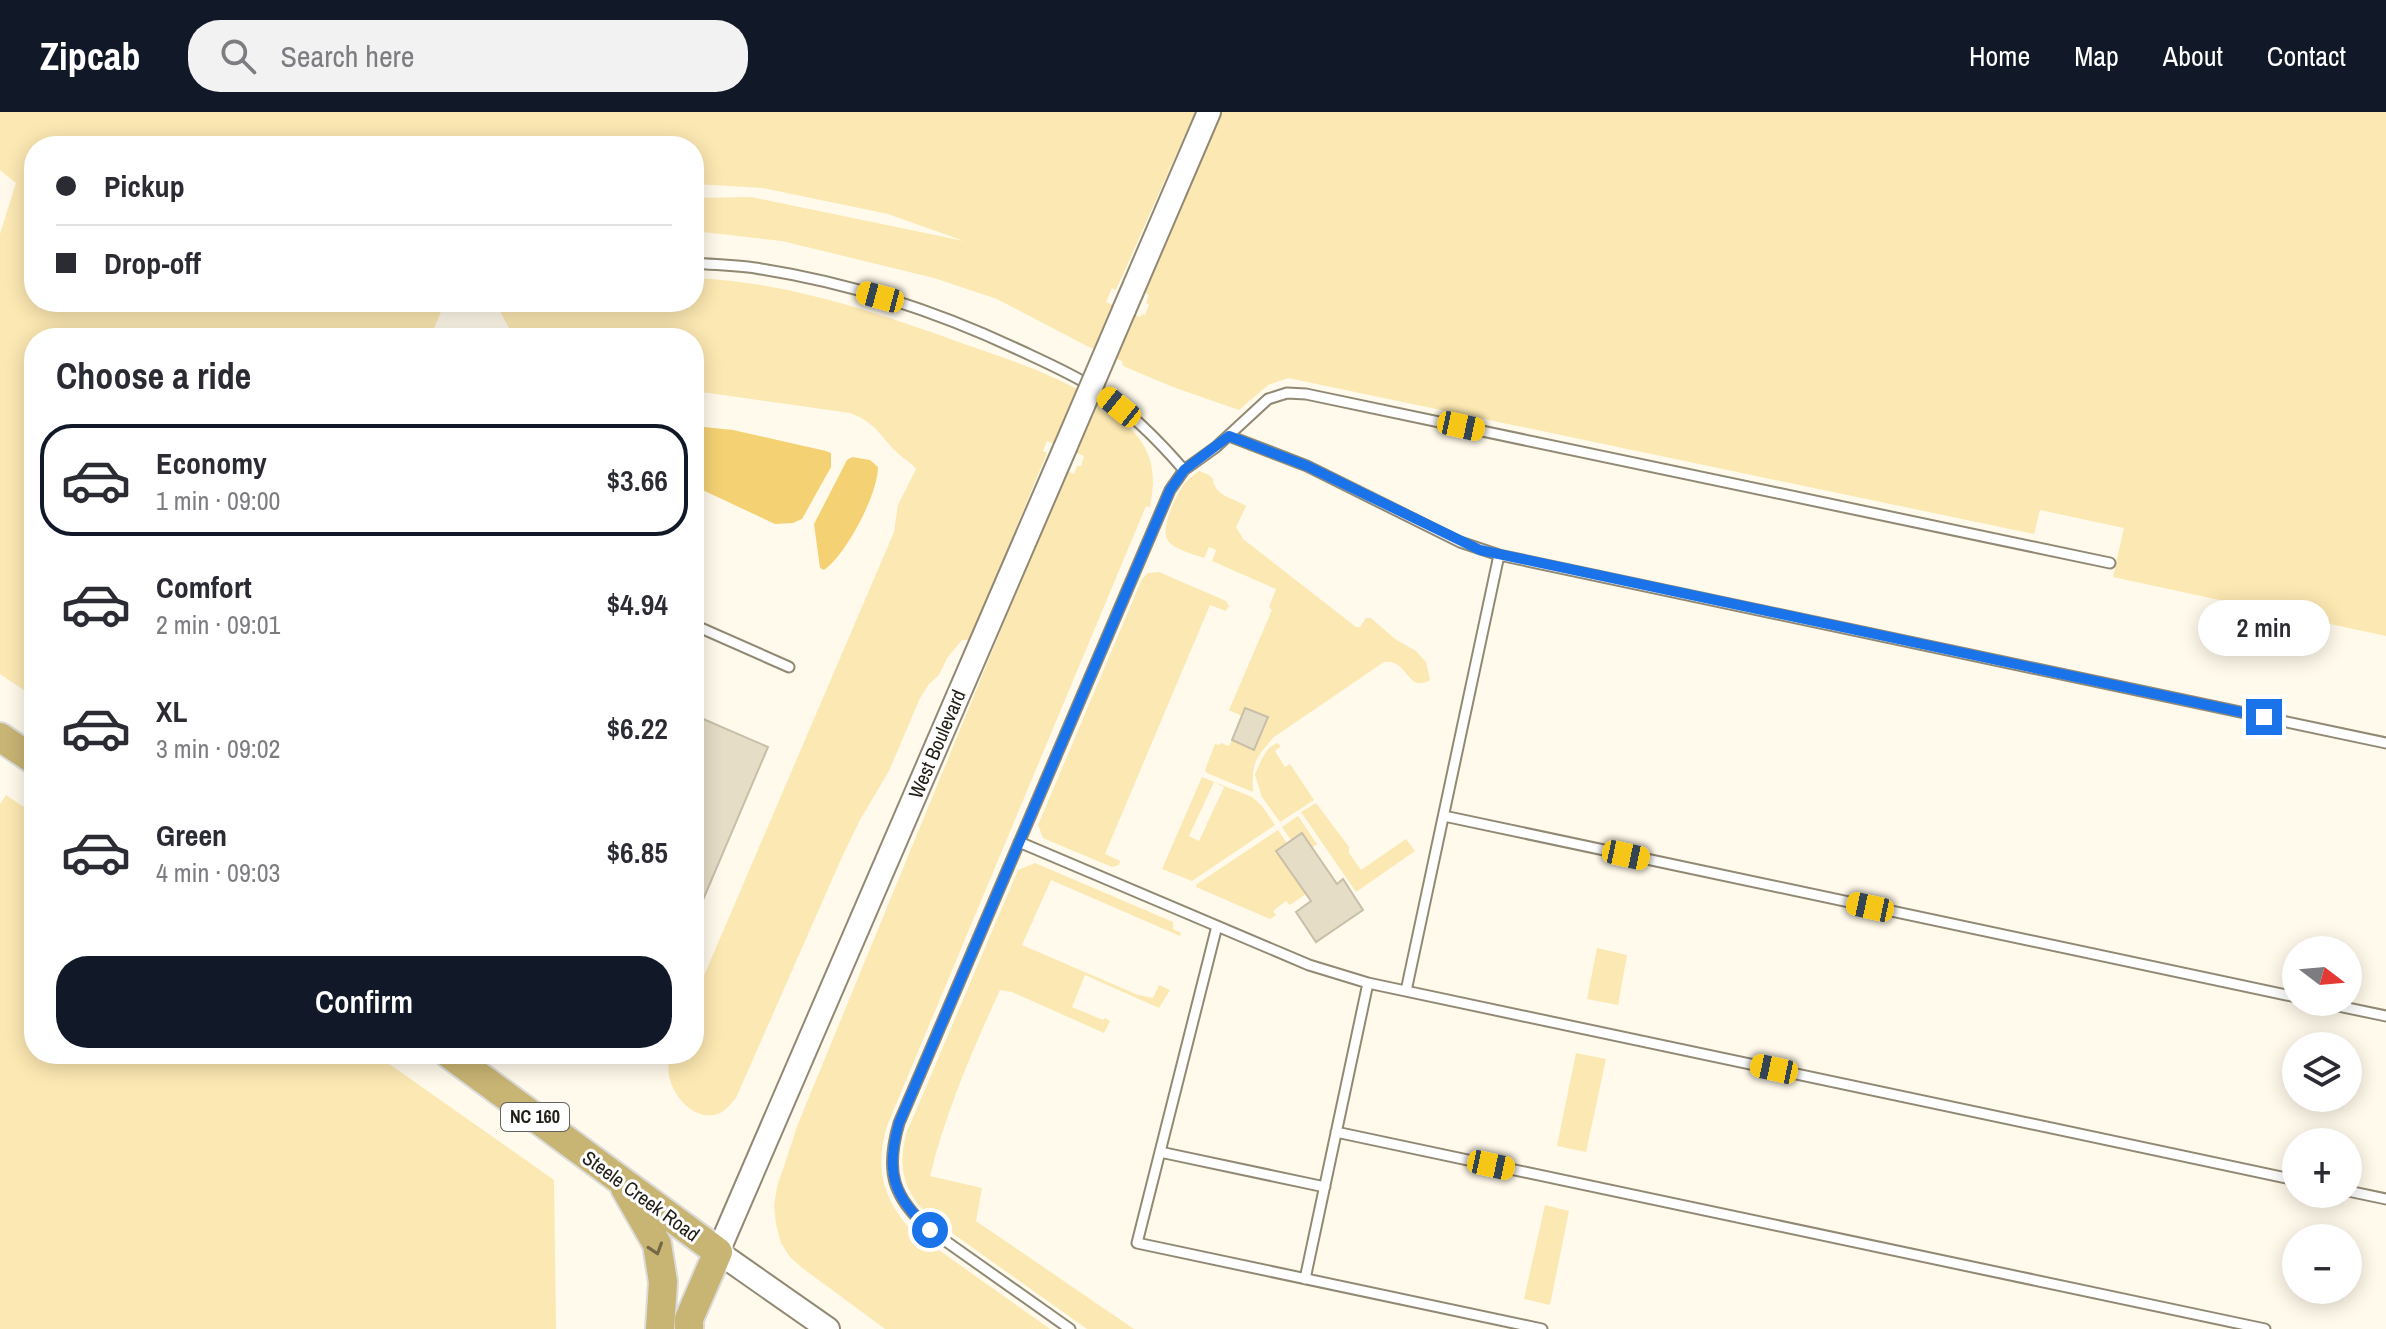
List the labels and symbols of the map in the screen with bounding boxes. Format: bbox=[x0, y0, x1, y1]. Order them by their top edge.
car bbox=[854, 279, 906, 315]
car bbox=[1093, 383, 1145, 431]
car bbox=[1435, 409, 1487, 443]
callout: 2 min bbox=[2198, 601, 2330, 657]
street label: West Boulevard bbox=[902, 685, 972, 802]
route end bbox=[2246, 699, 2282, 735]
car bbox=[1600, 838, 1652, 872]
car bbox=[1844, 890, 1896, 924]
north arrow bbox=[2282, 936, 2362, 1016]
car bbox=[1748, 1052, 1800, 1086]
road number: NC 160 bbox=[501, 1103, 569, 1131]
street label: Steele Creek Road bbox=[577, 1144, 705, 1247]
car bbox=[1465, 1148, 1517, 1182]
route start bbox=[912, 1212, 948, 1248]
one-way arrow bbox=[647, 1242, 663, 1255]

